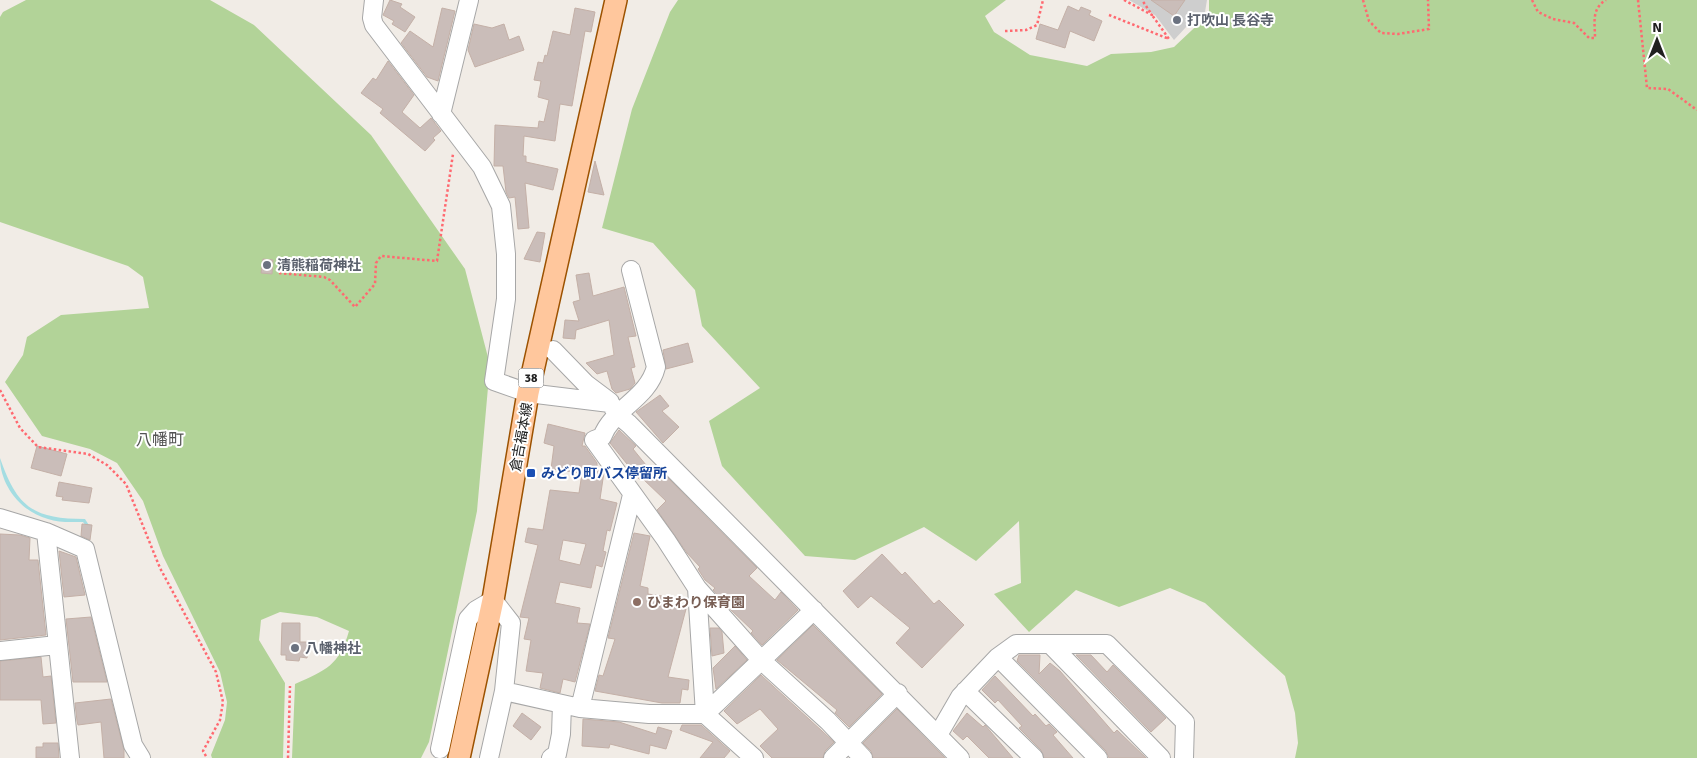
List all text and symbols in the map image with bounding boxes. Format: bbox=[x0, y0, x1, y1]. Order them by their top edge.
place label: 打吹山 長谷寺 bbox=[1187, 12, 1274, 29]
marker: 打吹山 長谷寺 bbox=[1171, 14, 1183, 26]
north arrow bbox=[1632, 15, 1682, 65]
text: N bbox=[1652, 19, 1662, 36]
place label: 清熊稲荷神社 bbox=[277, 257, 361, 274]
marker: 清熊稲荷神社 bbox=[261, 259, 273, 271]
road number: 38 bbox=[518, 368, 544, 388]
street label: 倉吉福本線 bbox=[507, 401, 536, 473]
district label: 八幡町 bbox=[136, 430, 184, 450]
place label: みどり町バス停留所 bbox=[541, 465, 667, 482]
marker: みどり町バス停留所 bbox=[525, 467, 537, 479]
place label: ひまわり保育園 bbox=[647, 594, 745, 611]
marker: ひまわり保育園 bbox=[631, 596, 643, 608]
place label: 八幡神社 bbox=[305, 640, 361, 657]
marker: 八幡神社 bbox=[289, 642, 301, 654]

